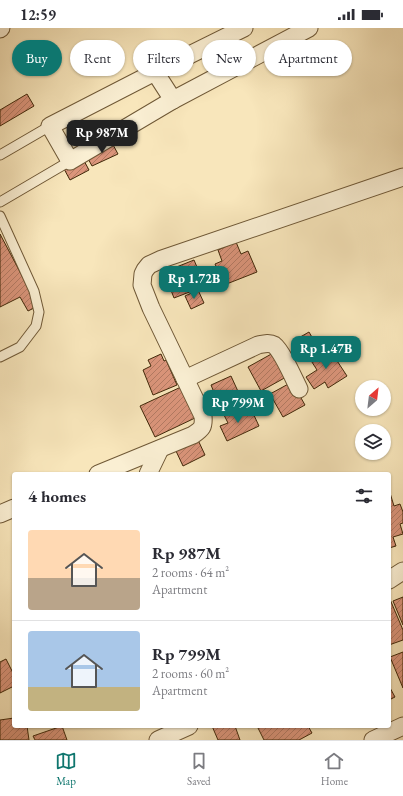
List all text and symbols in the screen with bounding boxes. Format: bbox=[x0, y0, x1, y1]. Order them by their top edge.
text: 12:59 bbox=[20, 5, 56, 24]
chip: Buy bbox=[12, 40, 62, 76]
chip: Rent bbox=[70, 40, 125, 76]
chip: Filters bbox=[133, 40, 194, 76]
chip: New bbox=[202, 40, 256, 76]
chip: Apartment bbox=[264, 40, 352, 76]
pin: Rp 987M bbox=[65, 120, 139, 154]
text: Rp 987M bbox=[76, 124, 128, 141]
pin: Rp 1.72B bbox=[153, 266, 235, 300]
text: Rp 1.72B bbox=[168, 270, 220, 287]
pin: Rp 1.47B bbox=[285, 336, 367, 370]
text: Rp 1.47B bbox=[300, 340, 352, 357]
north arrow bbox=[355, 380, 391, 416]
map controls bbox=[355, 380, 391, 460]
pin: Rp 799M bbox=[201, 390, 275, 424]
text: Rp 799M bbox=[212, 394, 264, 411]
button: layers bbox=[355, 424, 391, 460]
text: 4 homes bbox=[28, 485, 86, 507]
icon: filters bbox=[353, 485, 375, 507]
text: Rp 987M bbox=[152, 542, 221, 564]
icon: home bbox=[60, 546, 108, 594]
text: 2 rooms · 64 m² bbox=[152, 564, 229, 581]
text: Apartment bbox=[152, 581, 207, 598]
text: Rp 799M bbox=[152, 643, 221, 665]
icon: home bbox=[60, 647, 108, 695]
text: 2 rooms · 60 m² bbox=[152, 665, 229, 682]
text: Apartment bbox=[152, 682, 207, 699]
tab: Map bbox=[55, 750, 77, 788]
tab: Saved bbox=[187, 750, 211, 788]
tab: Home bbox=[321, 750, 348, 788]

